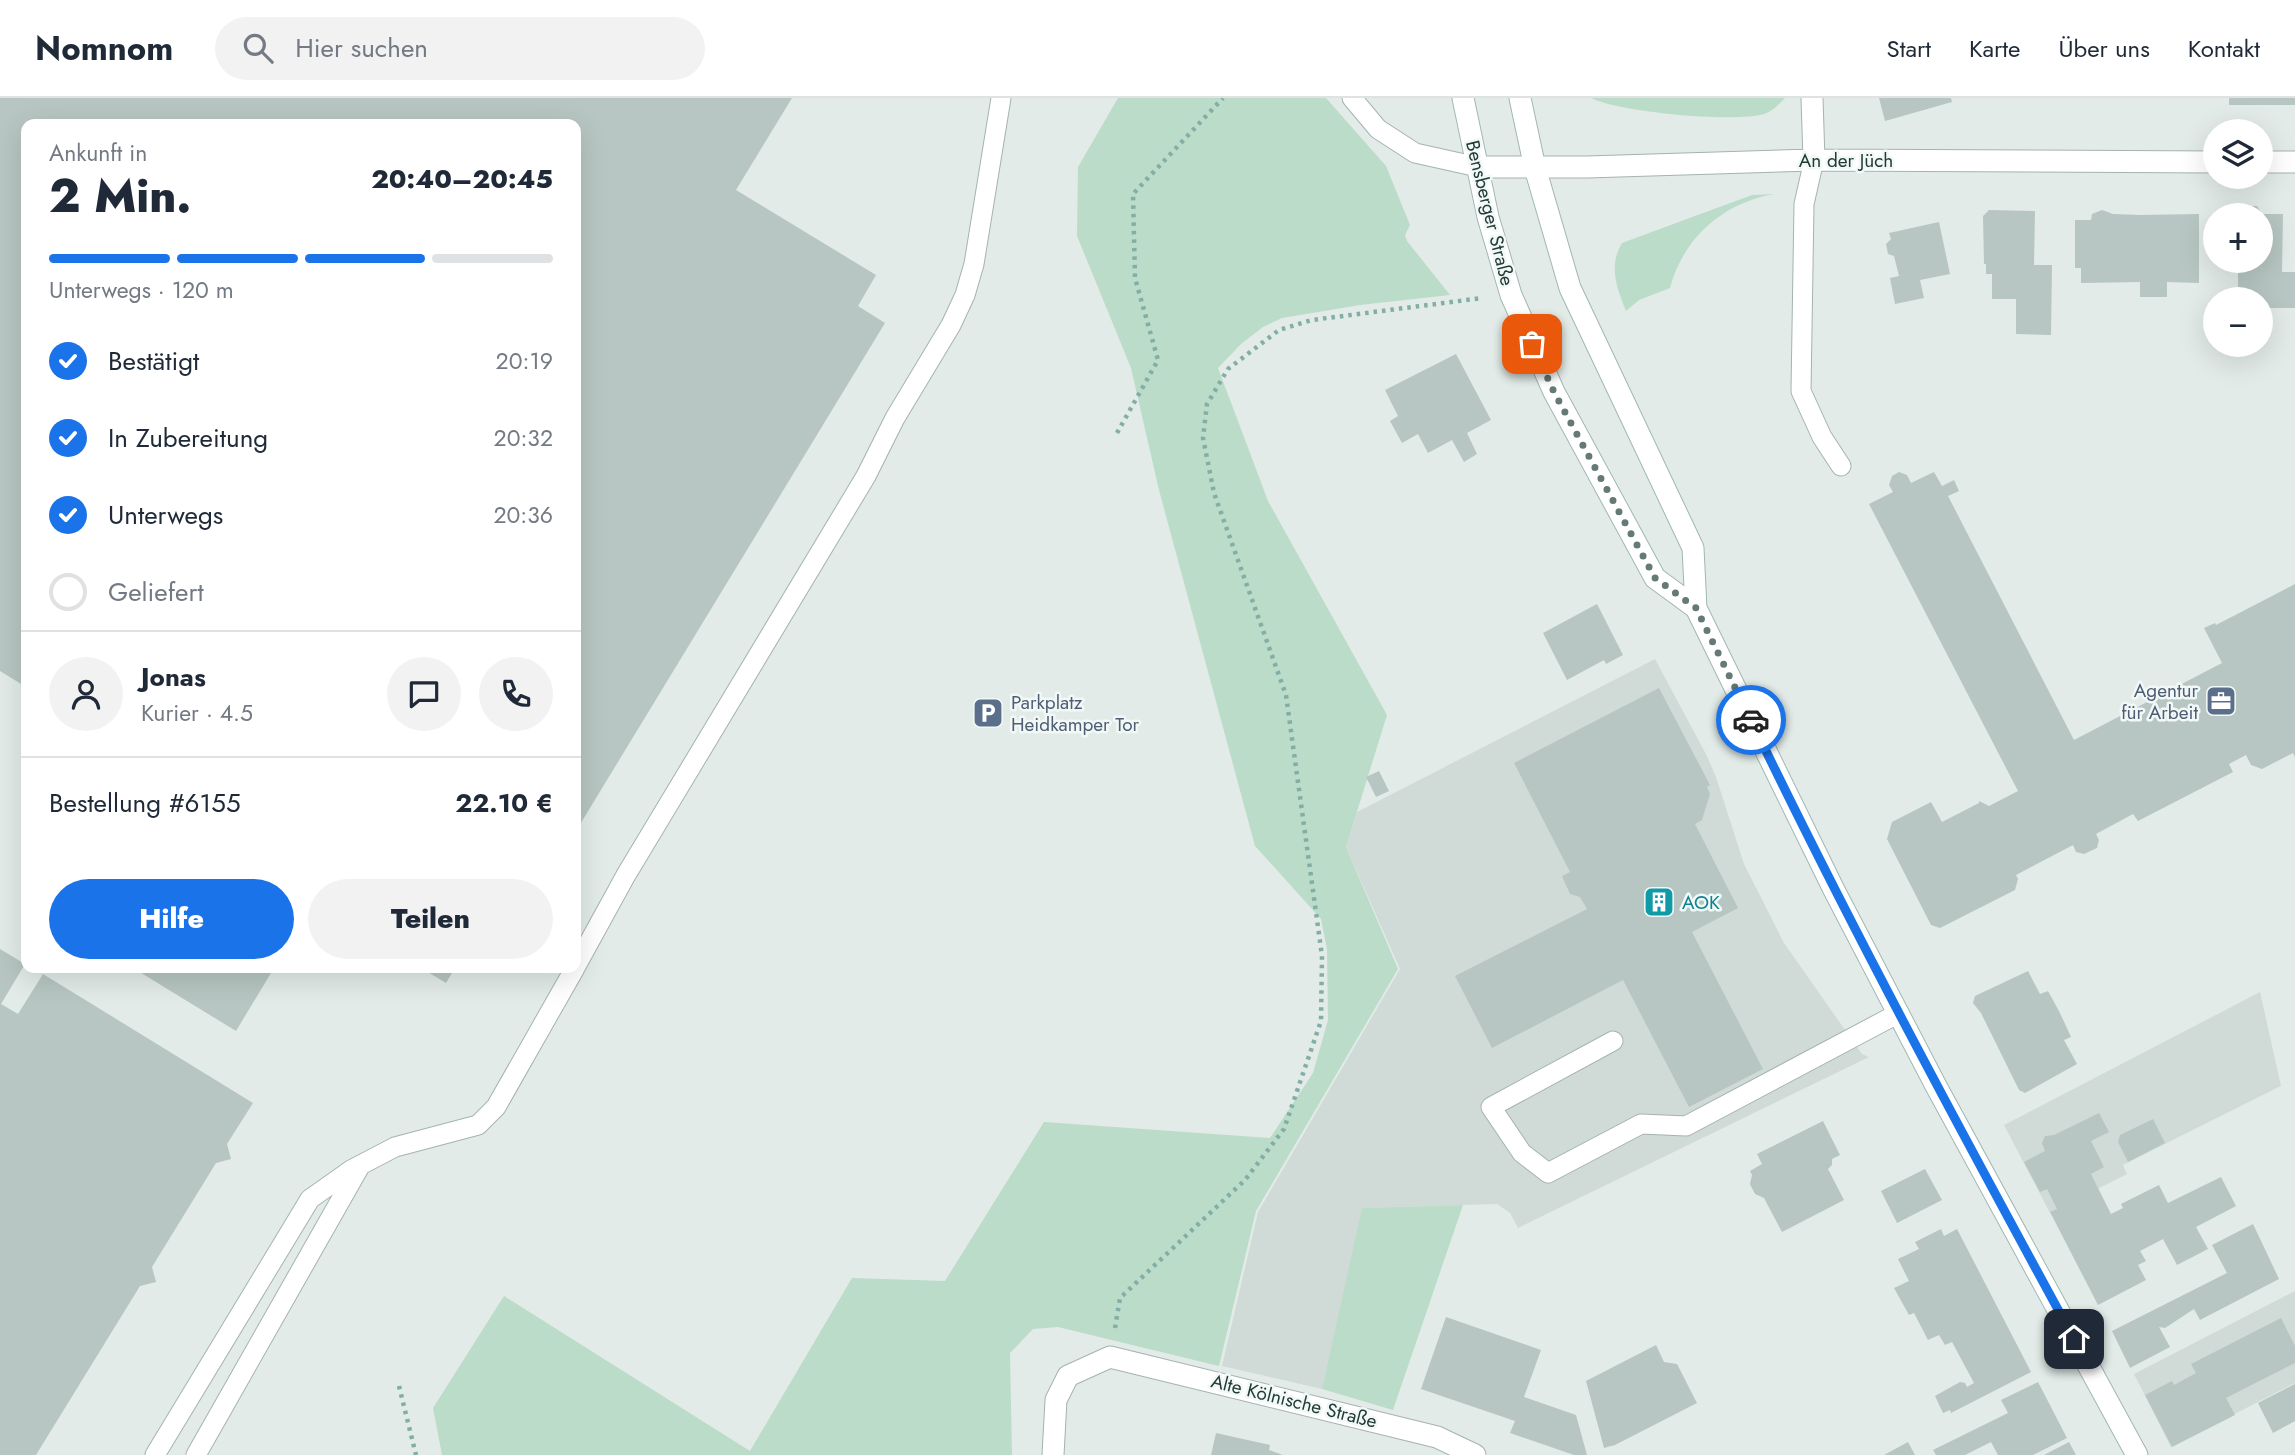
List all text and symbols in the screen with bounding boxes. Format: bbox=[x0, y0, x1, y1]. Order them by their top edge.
search box bbox=[215, 17, 705, 80]
text: Nomnom bbox=[35, 25, 173, 72]
icon: search bbox=[239, 29, 277, 67]
text: Hier suchen bbox=[295, 29, 428, 67]
text: Start bbox=[1887, 31, 1931, 66]
text: Karte bbox=[1969, 31, 2020, 66]
text: Über uns bbox=[2058, 31, 2150, 66]
text: Kontakt bbox=[2188, 31, 2260, 66]
map controls bbox=[2203, 119, 2273, 357]
button: layers bbox=[2203, 119, 2273, 189]
text: Ankunft in bbox=[49, 136, 147, 170]
street label: Bensberger Straße bbox=[1459, 138, 1521, 289]
street label: An der Jüch bbox=[1799, 147, 1893, 174]
text: 20:40–20:45 bbox=[371, 160, 553, 198]
text: 2 Min. bbox=[49, 163, 191, 229]
button: + bbox=[2203, 203, 2273, 273]
text: Unterwegs · 120 m bbox=[49, 273, 234, 307]
button: − bbox=[2203, 287, 2273, 357]
pin bbox=[1502, 314, 1562, 374]
icon: bag bbox=[1513, 325, 1551, 363]
icon: check bbox=[49, 342, 87, 380]
text: Bestätigt bbox=[108, 342, 199, 380]
text: 20:19 bbox=[496, 344, 553, 378]
icon: check bbox=[49, 419, 87, 457]
text: In Zubereitung bbox=[108, 419, 268, 457]
text: 20:32 bbox=[494, 421, 553, 455]
icon: check bbox=[49, 496, 87, 534]
text: Unterwegs bbox=[108, 496, 223, 534]
text: 20:36 bbox=[493, 498, 553, 532]
text: Geliefert bbox=[108, 573, 204, 611]
button: person bbox=[49, 657, 123, 731]
button: chat bbox=[387, 657, 461, 731]
button: phone bbox=[479, 657, 553, 731]
text: Jonas bbox=[141, 658, 206, 696]
place label: Agentur für Arbeit bbox=[2121, 677, 2198, 726]
office icon: Agentur für Arbeit bbox=[2204, 684, 2238, 718]
courier bbox=[1716, 685, 1786, 755]
place label: Parkplatz Heidkamper Tor bbox=[1011, 689, 1140, 738]
text: Kurier · 4.5 bbox=[141, 696, 253, 730]
parking icon: Parkplatz Heidkamper Tor bbox=[971, 696, 1005, 730]
icon: car bbox=[1732, 701, 1770, 739]
text: Bestellung #6155 bbox=[49, 784, 241, 822]
text: 22.10 € bbox=[455, 784, 553, 822]
button: Hilfe bbox=[49, 879, 294, 959]
button: Teilen bbox=[308, 879, 553, 959]
building icon: AOK bbox=[1642, 885, 1676, 919]
place label: AOK bbox=[1682, 889, 1720, 916]
pin bbox=[2044, 1309, 2104, 1369]
icon: home bbox=[2055, 1320, 2093, 1358]
street label: Alte Kölnische Straße bbox=[1208, 1367, 1380, 1435]

